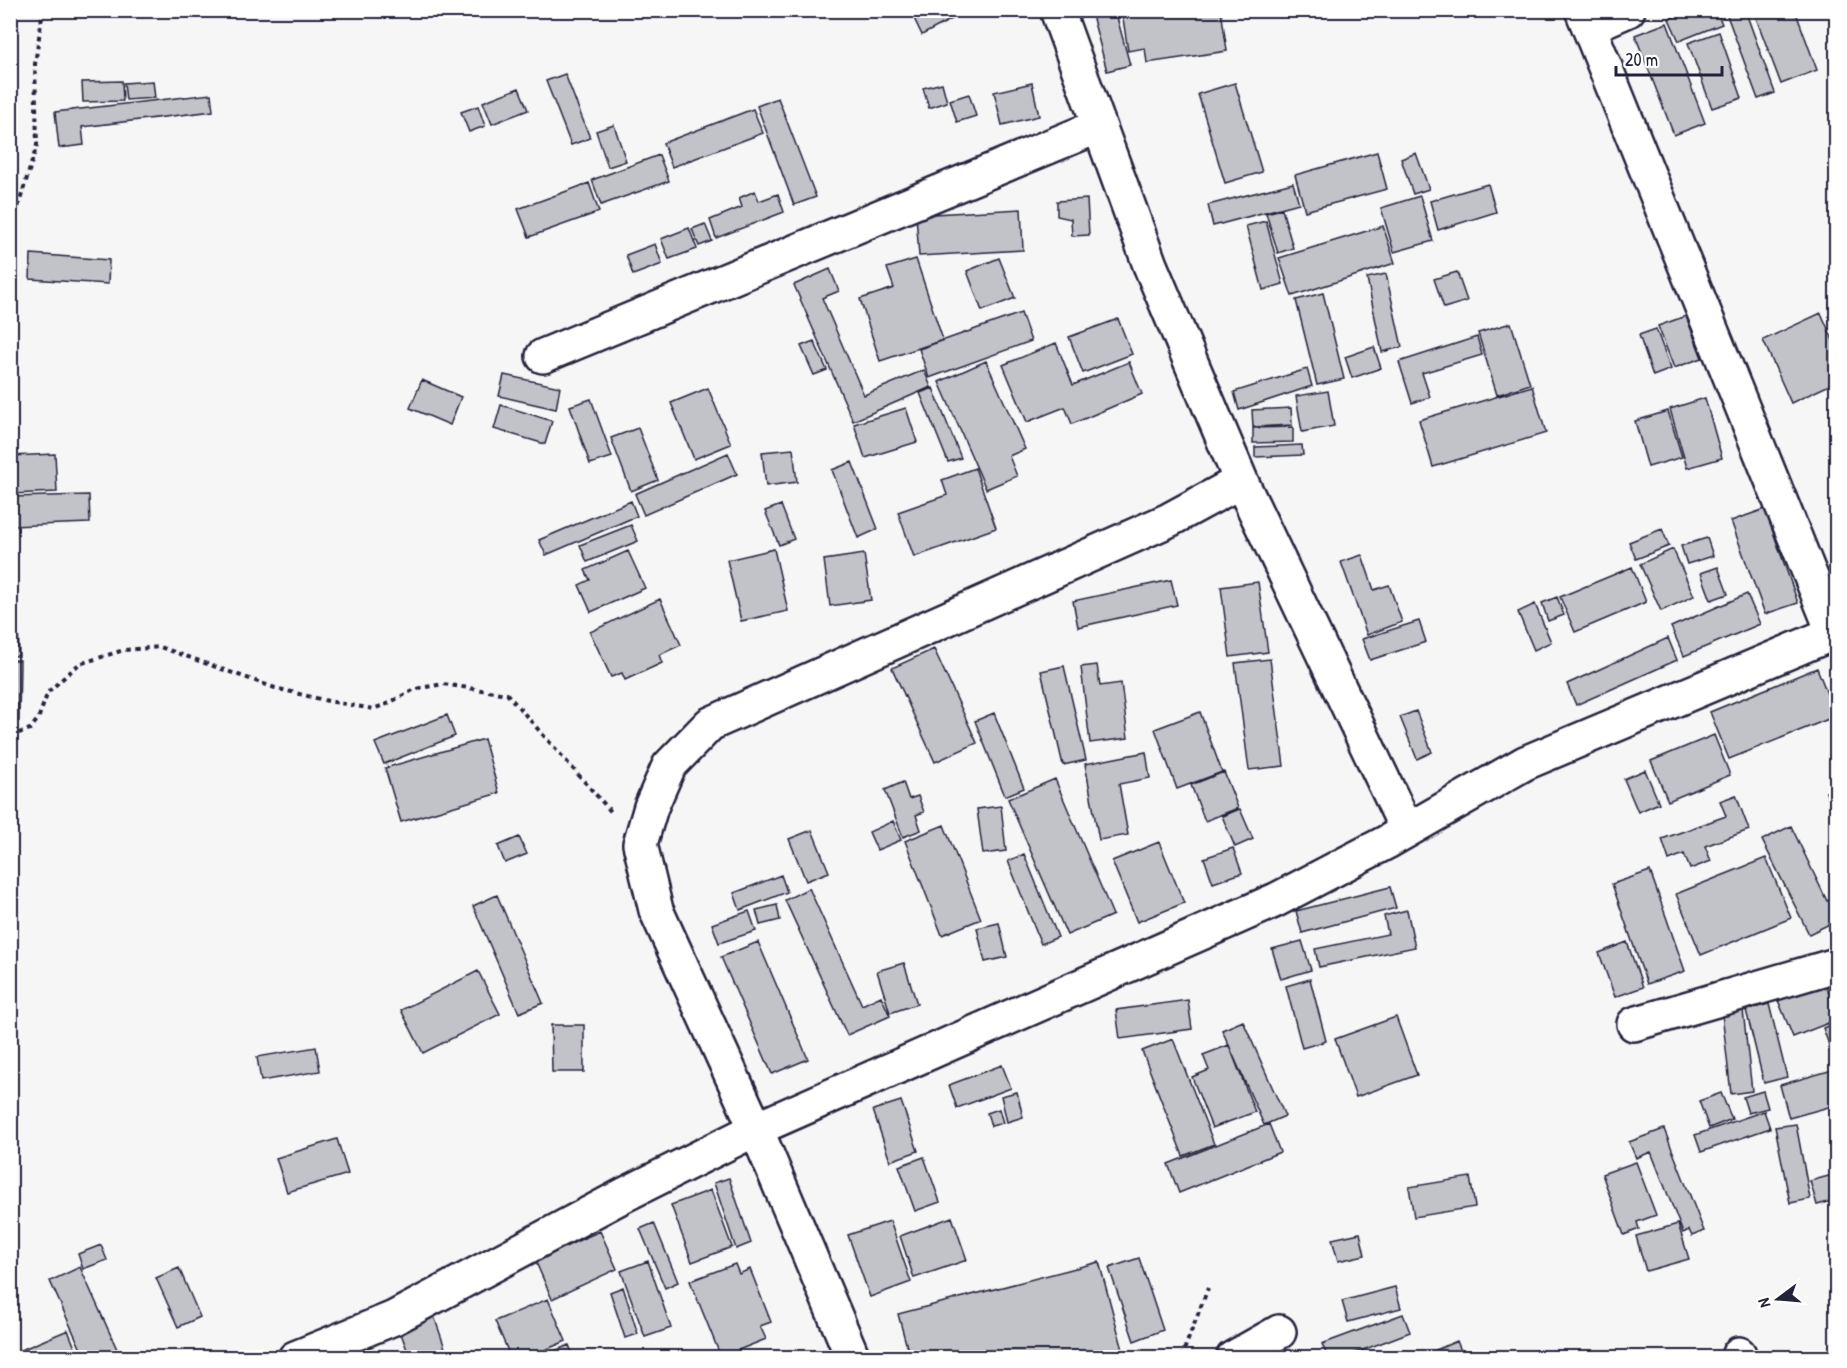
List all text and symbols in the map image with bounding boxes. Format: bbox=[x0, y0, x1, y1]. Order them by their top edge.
scale bar bbox=[1616, 39, 1722, 77]
text: 20 m bbox=[1625, 47, 1658, 72]
north arrow bbox=[1748, 1269, 1808, 1329]
text: N bbox=[1752, 1296, 1775, 1310]

